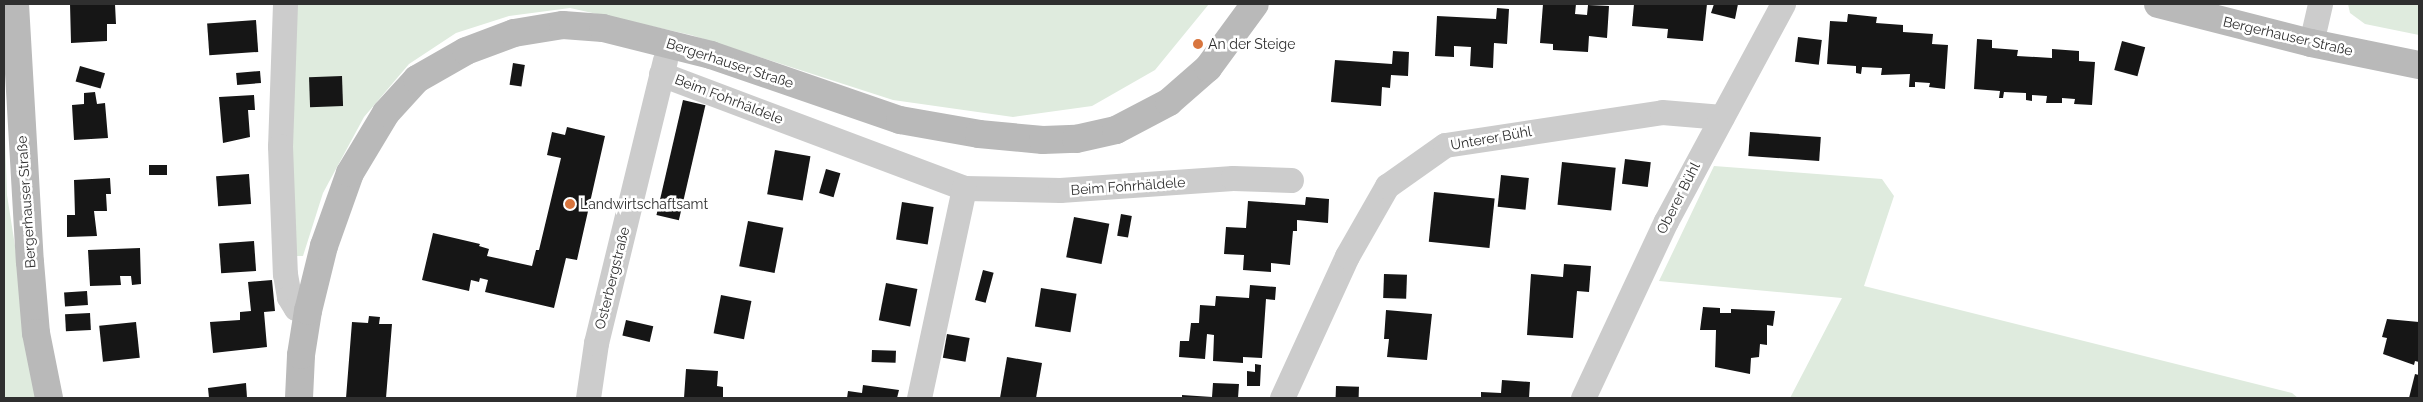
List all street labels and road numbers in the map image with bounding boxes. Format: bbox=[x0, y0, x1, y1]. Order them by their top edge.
street label: Bergerhauser Straße bbox=[2221, 13, 2355, 59]
street label: Bergerhauser Straße bbox=[664, 34, 796, 92]
street label: Beim Fohrhäldele bbox=[672, 71, 786, 127]
street label: Unterer Bühl bbox=[1449, 123, 1533, 153]
street label: Bergerhauser Straße bbox=[13, 135, 39, 269]
street label: Oberer Bühl bbox=[1653, 159, 1703, 237]
street label: Beim Fohrhäldele bbox=[1070, 174, 1186, 198]
street label: Osterbergstraße bbox=[591, 225, 633, 331]

